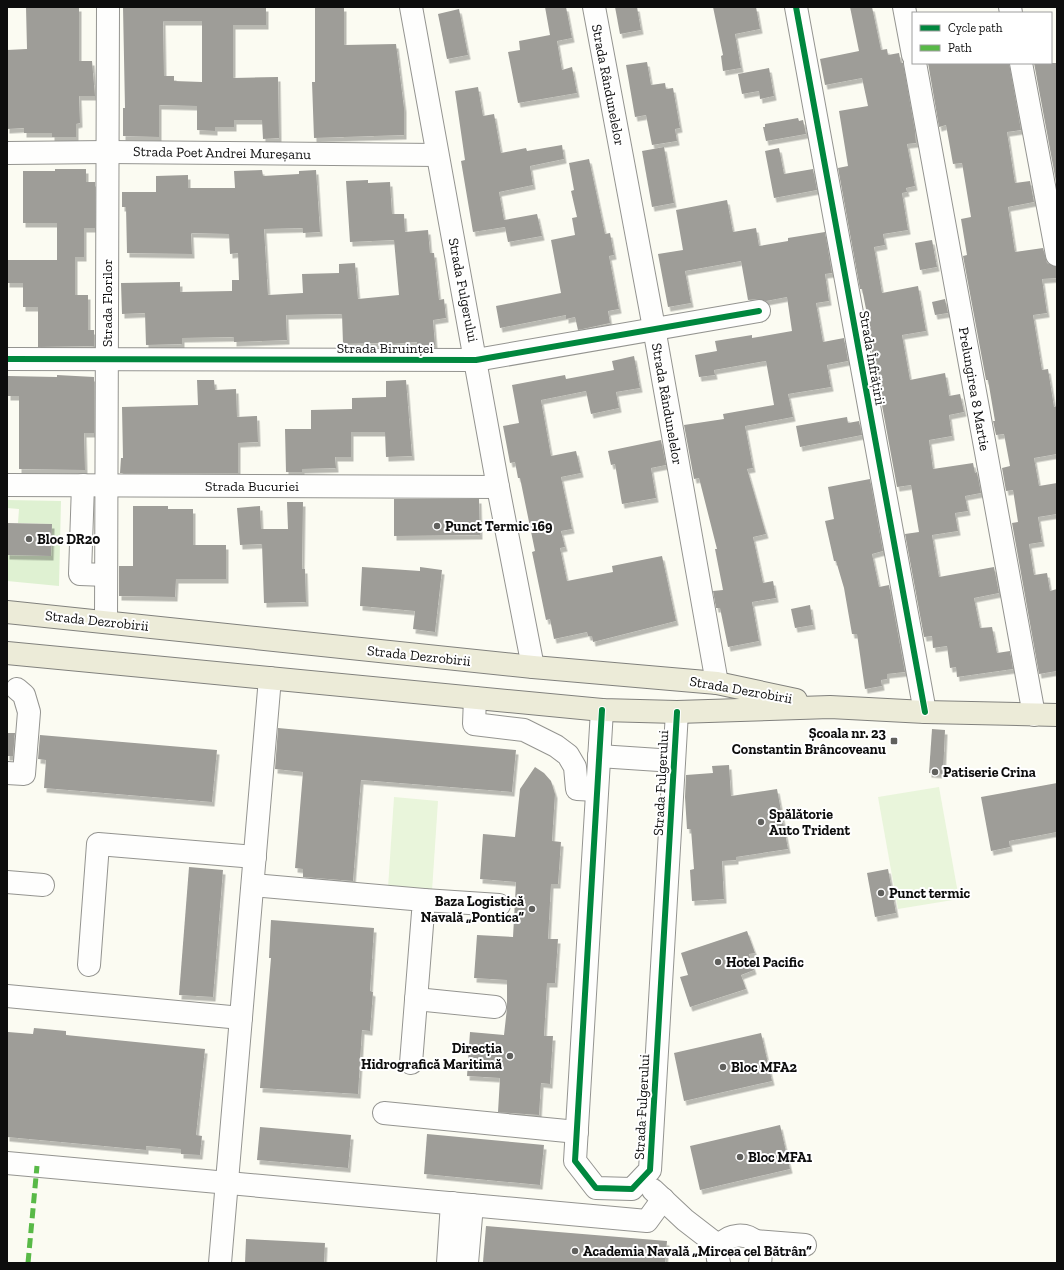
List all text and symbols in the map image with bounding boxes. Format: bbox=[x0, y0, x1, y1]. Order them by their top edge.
legend bbox=[912, 12, 1052, 64]
text: Cycle path bbox=[948, 21, 1003, 35]
street label: Strada Rândunelelor bbox=[588, 23, 628, 147]
text: Path bbox=[948, 41, 972, 55]
street label: Strada Poet Andrei Mureșanu bbox=[133, 143, 311, 163]
street label: Strada Fulgerului bbox=[445, 236, 481, 344]
street label: Strada Florilor bbox=[99, 259, 116, 347]
street label: Strada Înfrățirii bbox=[855, 310, 889, 407]
street label: Prelungirea 8 Martie bbox=[955, 326, 993, 453]
street label: Strada Biruinței bbox=[337, 340, 433, 357]
street label: Strada Rândunelelor bbox=[648, 342, 686, 466]
street label: Strada Bucuriei bbox=[205, 478, 299, 495]
place label: Punct Termic 169 bbox=[445, 518, 553, 535]
marker: Punct Termic 169 bbox=[432, 521, 442, 531]
place label: Bloc DR20 bbox=[37, 531, 100, 548]
marker: Bloc DR20 bbox=[24, 534, 34, 544]
street label: Strada Dezrobirii bbox=[44, 607, 150, 635]
street label: Strada Dezrobirii bbox=[366, 642, 472, 670]
street label: Strada Dezrobirii bbox=[688, 673, 794, 707]
place label: Școala nr. 23 Constantin Brâncoveanu bbox=[732, 725, 887, 758]
street label: Strada Fulgerului bbox=[650, 730, 672, 836]
marker: Școala nr. 23 Constantin Brâncoveanu bbox=[889, 736, 899, 746]
place label: Patiserie Crina bbox=[943, 764, 1036, 781]
marker: Patiserie Crina bbox=[930, 767, 940, 777]
place label: Spălătorie Auto Trident bbox=[769, 806, 851, 839]
marker: Spălătorie Auto Trident bbox=[756, 817, 766, 827]
place label: Punct termic bbox=[889, 885, 971, 902]
marker: Punct termic bbox=[876, 888, 886, 898]
place label: Baza Logistică Navală „Pontica” bbox=[421, 893, 524, 926]
marker: Baza Logistică Navală „Pontica” bbox=[527, 904, 537, 914]
place label: Hotel Pacific bbox=[726, 954, 804, 971]
marker: Hotel Pacific bbox=[713, 957, 723, 967]
place label: Direcția Hidrografică Maritimă bbox=[361, 1040, 502, 1073]
marker: Direcția Hidrografică Maritimă bbox=[505, 1051, 515, 1061]
street label: Strada Fulgerului bbox=[631, 1054, 653, 1160]
place label: Bloc MFA2 bbox=[731, 1059, 798, 1076]
marker: Bloc MFA2 bbox=[718, 1062, 728, 1072]
place label: Bloc MFA1 bbox=[748, 1149, 813, 1166]
marker: Bloc MFA1 bbox=[735, 1152, 745, 1162]
place label: Academia Navală „Mircea cel Bătrân” bbox=[583, 1243, 812, 1260]
marker: Academia Navală „Mircea cel Bătrân” bbox=[570, 1246, 580, 1256]

